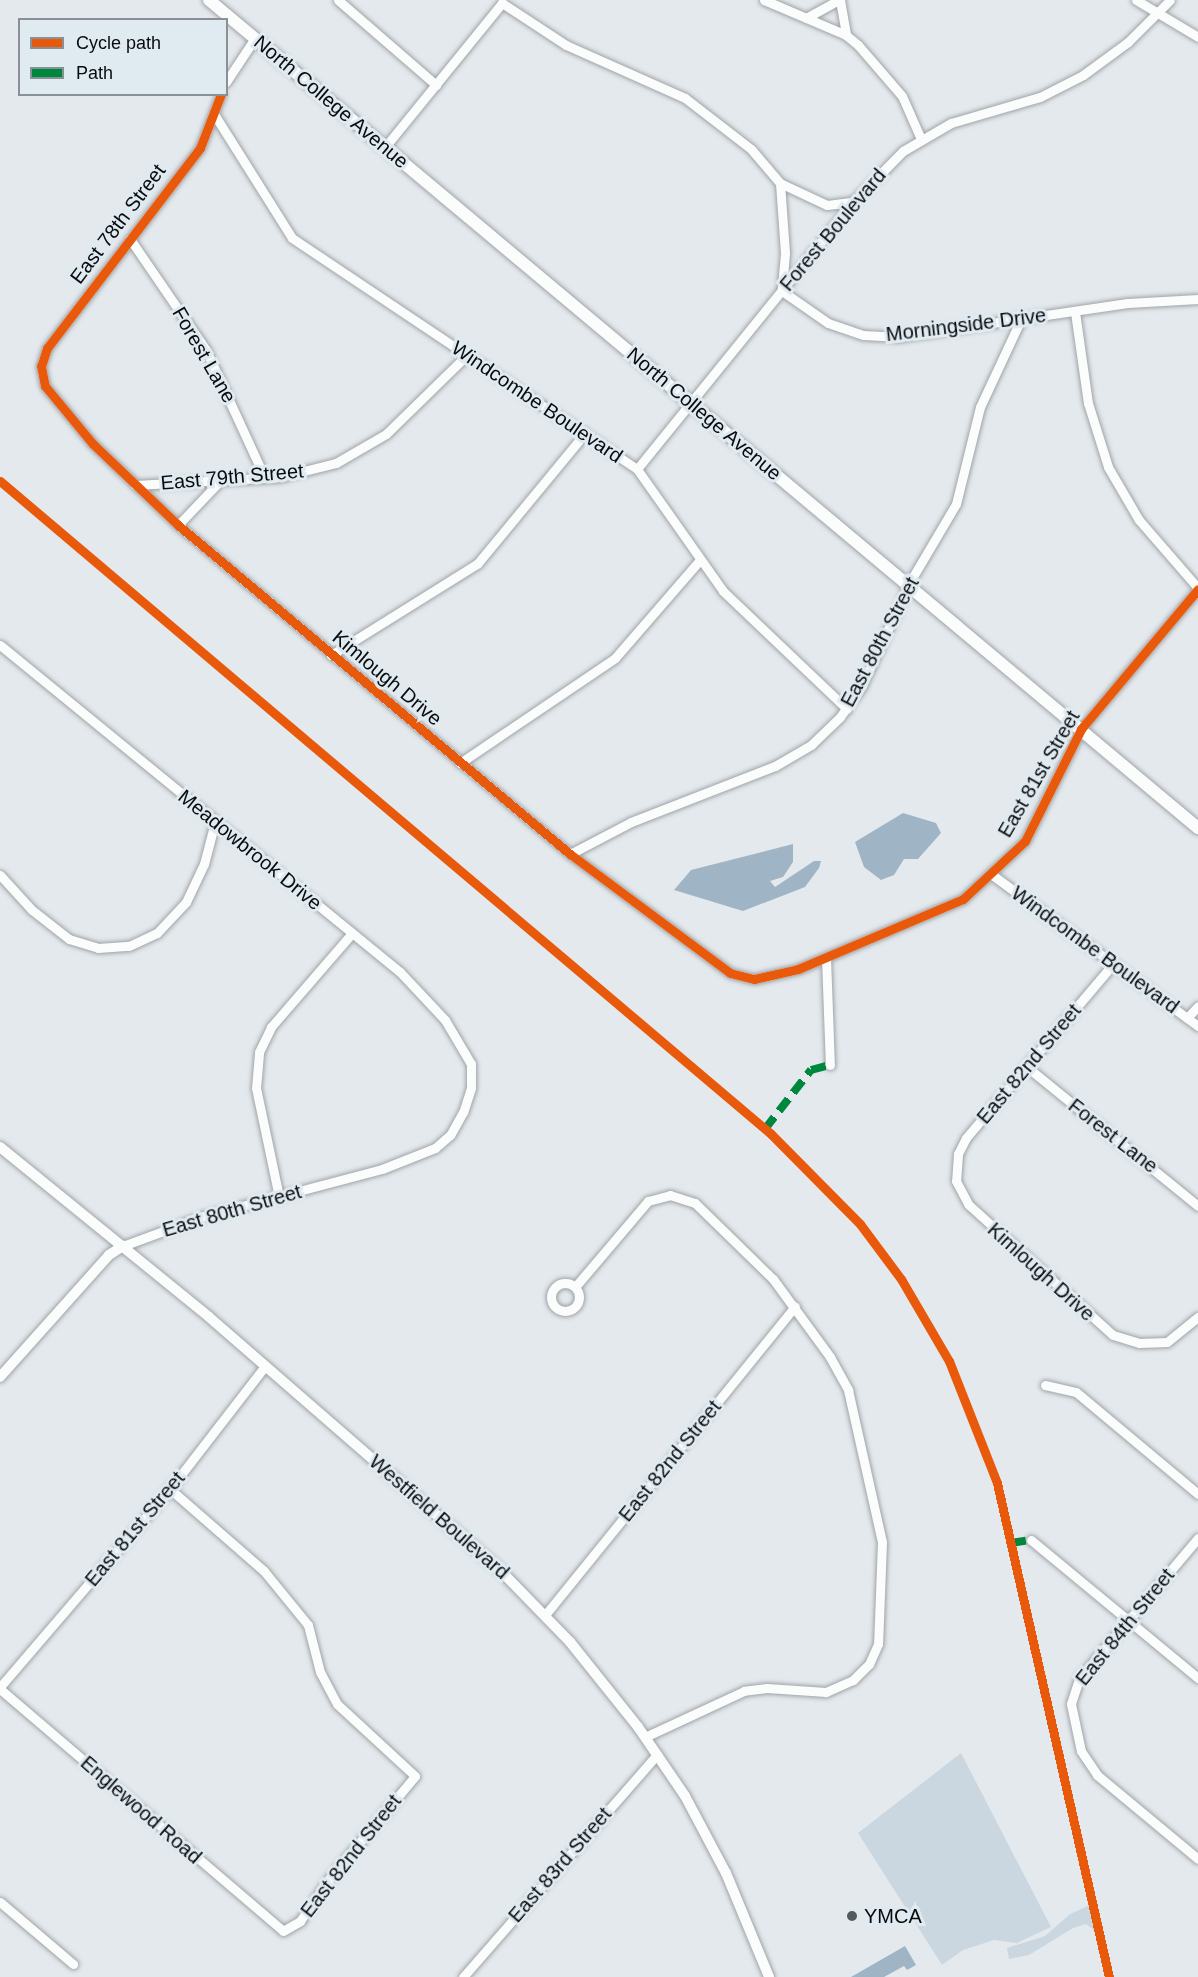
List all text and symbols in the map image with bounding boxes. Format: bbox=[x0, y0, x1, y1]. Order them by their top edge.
legend bbox=[18, 18, 228, 96]
street label: North College Avenue bbox=[248, 30, 414, 174]
text: Cycle path bbox=[76, 33, 161, 53]
text: Path bbox=[76, 63, 113, 83]
street label: East 78th Street bbox=[65, 160, 171, 288]
street label: Forest Boulevard bbox=[775, 164, 891, 296]
street label: Forest Lane bbox=[167, 303, 241, 407]
street label: Morningside Drive bbox=[885, 303, 1047, 347]
street label: Windcombe Boulevard bbox=[447, 336, 627, 468]
street label: North College Avenue bbox=[621, 342, 787, 486]
street label: East 79th Street bbox=[160, 459, 304, 495]
street label: East 80th Street bbox=[836, 573, 924, 711]
street label: Kimlough Drive bbox=[327, 625, 447, 731]
street label: East 81st Street bbox=[993, 706, 1085, 842]
street label: Meadowbrook Drive bbox=[173, 785, 327, 915]
street label: Windcombe Boulevard bbox=[1007, 881, 1183, 1019]
street label: East 82nd Street bbox=[972, 999, 1086, 1129]
street label: Forest Lane bbox=[1064, 1094, 1162, 1178]
street label: East 80th Street bbox=[160, 1180, 304, 1242]
street label: Kimlough Drive bbox=[983, 1218, 1099, 1326]
street label: East 82nd Street bbox=[614, 1396, 726, 1526]
street label: Westfield Boulevard bbox=[364, 1450, 514, 1584]
street label: East 81st Street bbox=[80, 1467, 190, 1591]
street label: East 84th Street bbox=[1071, 1564, 1179, 1690]
street label: Englewood Road bbox=[76, 1751, 206, 1869]
street label: East 82nd Street bbox=[296, 1790, 406, 1922]
street label: East 83rd Street bbox=[504, 1803, 616, 1927]
place label: YMCA bbox=[864, 1904, 922, 1928]
marker: YMCA bbox=[845, 1909, 859, 1923]

